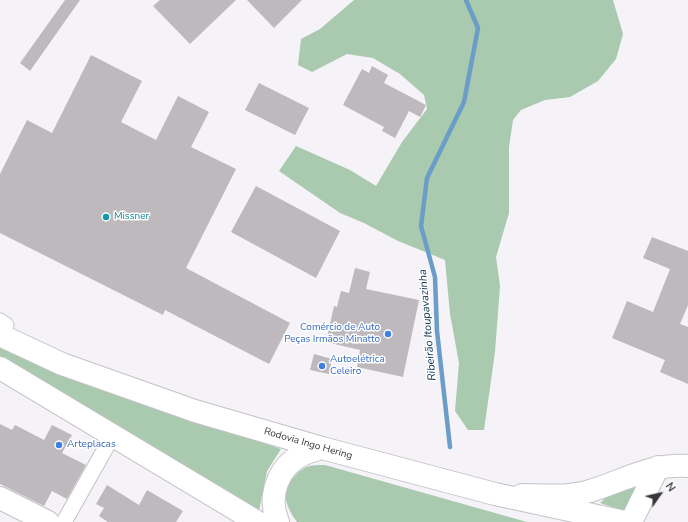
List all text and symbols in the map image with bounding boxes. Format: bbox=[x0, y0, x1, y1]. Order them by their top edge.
place label: Missner bbox=[114, 211, 149, 223]
marker: Missner bbox=[101, 212, 111, 222]
water label: Ribeirão Itoupavazinha bbox=[417, 269, 439, 381]
place label: Comércio de Auto Peças Irmãos Minatto bbox=[284, 322, 380, 346]
marker: Comércio de Auto Peças Irmãos Minatto bbox=[383, 329, 393, 339]
place label: Autoelétrica Celeiro bbox=[330, 354, 385, 378]
marker: Autoelétrica Celeiro bbox=[317, 361, 327, 371]
street label: Rodovia Ingo Hering bbox=[262, 426, 354, 462]
place label: Arteplacas bbox=[67, 439, 116, 451]
marker: Arteplacas bbox=[54, 440, 64, 450]
north arrow bbox=[640, 474, 680, 514]
text: N bbox=[662, 479, 679, 495]

